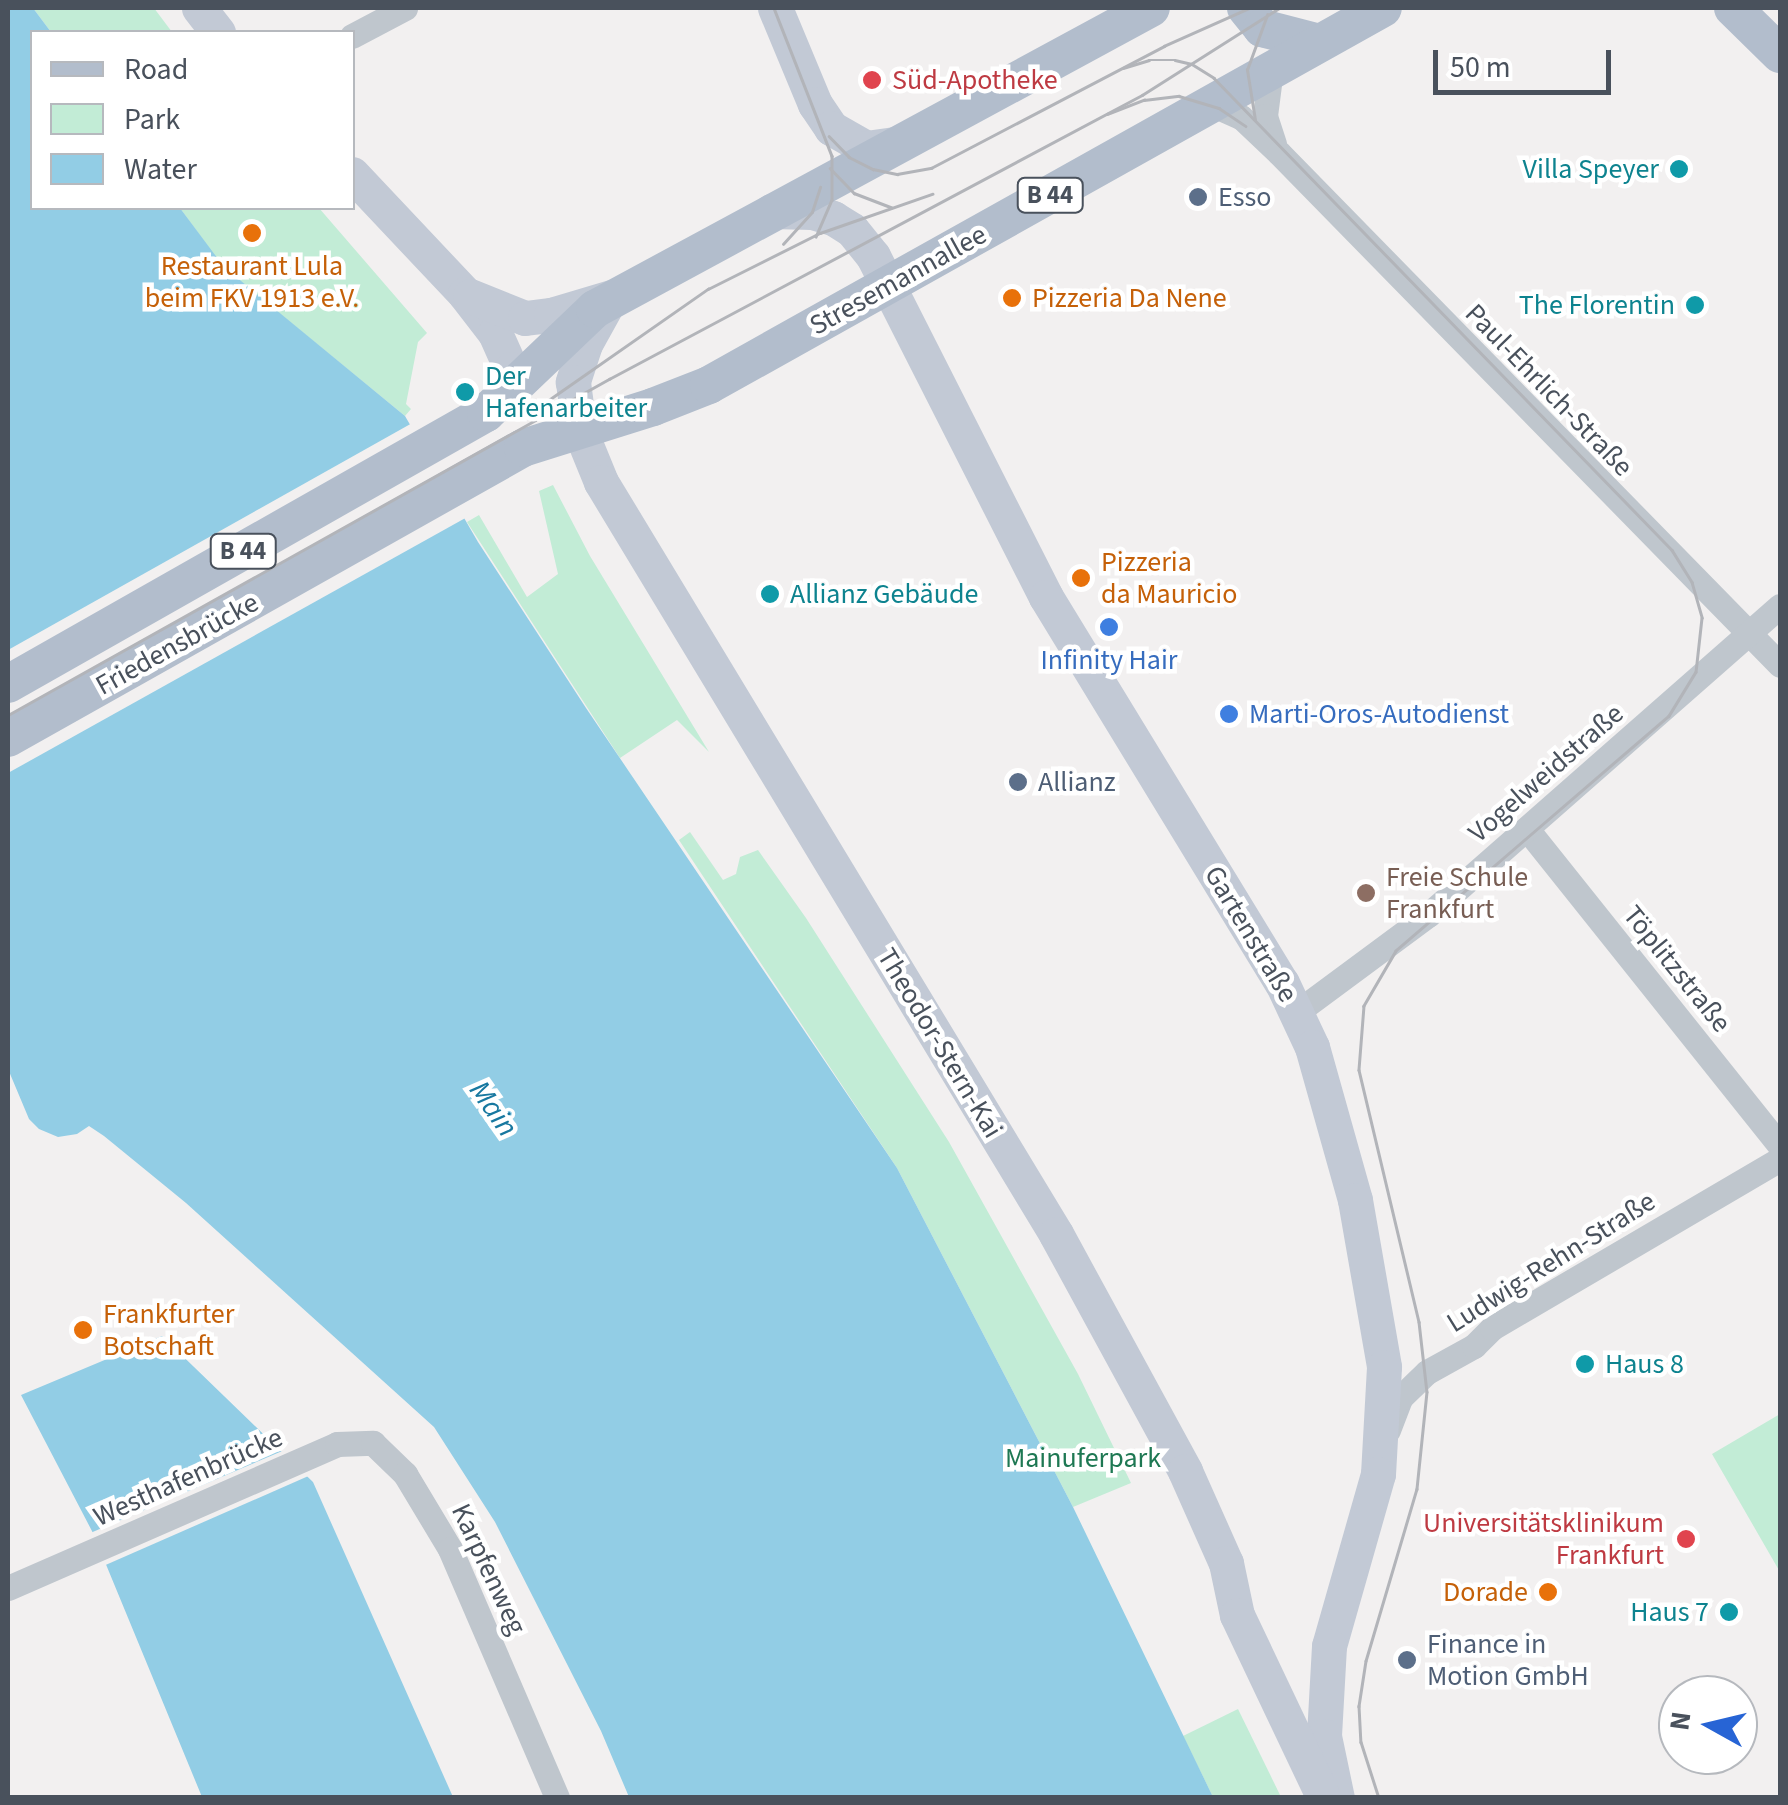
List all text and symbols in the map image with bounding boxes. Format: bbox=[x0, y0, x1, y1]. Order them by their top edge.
legend bbox=[30, 30, 355, 210]
scale bar bbox=[1438, 30, 1616, 92]
text: 50 m bbox=[1450, 46, 1511, 89]
text: Road bbox=[124, 48, 188, 91]
place label: Süd-Apotheke bbox=[892, 63, 1058, 97]
marker: Süd-Apotheke bbox=[861, 69, 883, 91]
text: Park bbox=[124, 98, 180, 141]
text: Water bbox=[124, 148, 197, 191]
place label: Villa Speyer bbox=[1523, 152, 1659, 186]
marker: Villa Speyer bbox=[1668, 158, 1690, 180]
road number: B 44 bbox=[1015, 175, 1085, 215]
place label: Esso bbox=[1218, 180, 1271, 214]
marker: Esso bbox=[1187, 186, 1209, 208]
street label: Stresemannallee bbox=[804, 218, 992, 342]
marker: Restaurant Lula beim FKV 1913 e.V. bbox=[241, 222, 263, 244]
place label: Restaurant Lula beim FKV 1913 e.V. bbox=[145, 249, 359, 315]
place label: Pizzeria Da Nene bbox=[1032, 281, 1227, 315]
marker: Pizzeria Da Nene bbox=[1001, 287, 1023, 309]
place label: The Florentin bbox=[1519, 288, 1675, 322]
marker: The Florentin bbox=[1684, 294, 1706, 316]
street label: Paul-Ehrlich-Straße bbox=[1458, 297, 1640, 483]
place label: Der Hafenarbeiter bbox=[485, 359, 647, 425]
marker: Der Hafenarbeiter bbox=[454, 381, 476, 403]
road number: B 44 bbox=[208, 531, 278, 571]
place label: Pizzeria da Mauricio bbox=[1101, 545, 1237, 611]
marker: Pizzeria da Mauricio bbox=[1070, 567, 1092, 589]
place label: Allianz Gebäude bbox=[790, 577, 978, 611]
marker: Allianz Gebäude bbox=[759, 583, 781, 605]
street label: Friedensbrücke bbox=[90, 586, 264, 702]
marker: Infinity Hair bbox=[1098, 616, 1120, 638]
place label: Infinity Hair bbox=[1040, 643, 1178, 677]
place label: Marti-Oros-Autodienst bbox=[1249, 697, 1509, 731]
street label: Vogelweidstraße bbox=[1462, 697, 1630, 849]
marker: Marti-Oros-Autodienst bbox=[1218, 703, 1240, 725]
place label: Allianz bbox=[1038, 765, 1116, 799]
marker: Allianz bbox=[1007, 771, 1029, 793]
street label: Gartenstraße bbox=[1197, 860, 1305, 1008]
place label: Freie Schule Frankfurt bbox=[1386, 860, 1528, 926]
marker: Freie Schule Frankfurt bbox=[1355, 882, 1377, 904]
street label: Töplitzstraße bbox=[1616, 899, 1738, 1039]
street label: Theodor-Stern-Kai bbox=[870, 942, 1010, 1144]
water label: Main bbox=[461, 1074, 525, 1144]
street label: Ludwig-Rehn-Straße bbox=[1441, 1184, 1661, 1340]
place label: Frankfurter Botschaft bbox=[103, 1297, 234, 1363]
marker: Frankfurter Botschaft bbox=[72, 1319, 94, 1341]
place label: Haus 8 bbox=[1605, 1347, 1684, 1381]
marker: Haus 8 bbox=[1574, 1353, 1596, 1375]
street label: Westhafenbrücke bbox=[88, 1420, 288, 1534]
park label: Mainuferpark bbox=[1005, 1441, 1161, 1475]
street label: Karpfenweg bbox=[444, 1498, 534, 1640]
place label: Universitätsklinikum Frankfurt bbox=[1423, 1506, 1664, 1572]
marker: Universitätsklinikum Frankfurt bbox=[1673, 1526, 1699, 1552]
place label: Dorade bbox=[1443, 1575, 1528, 1609]
marker: Dorade bbox=[1537, 1581, 1559, 1603]
place label: Haus 7 bbox=[1630, 1595, 1709, 1629]
marker: Haus 7 bbox=[1718, 1601, 1740, 1623]
place label: Finance in Motion GmbH bbox=[1427, 1627, 1589, 1693]
marker: Finance in Motion GmbH bbox=[1396, 1649, 1418, 1671]
north arrow bbox=[1658, 1675, 1758, 1775]
text: N bbox=[1659, 1709, 1701, 1733]

